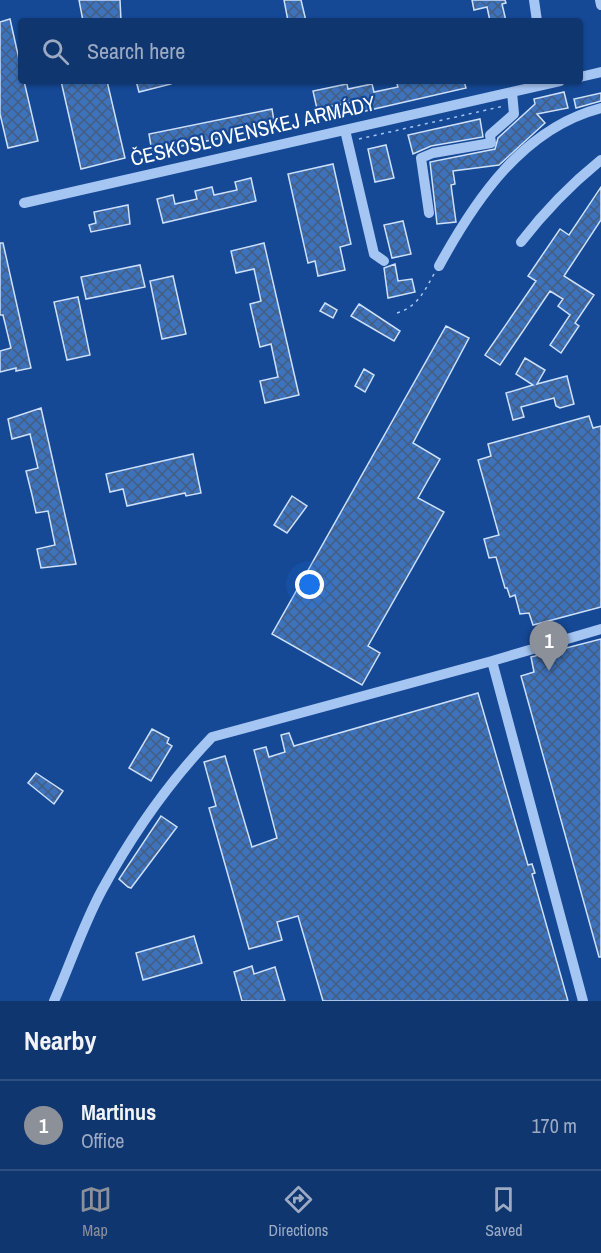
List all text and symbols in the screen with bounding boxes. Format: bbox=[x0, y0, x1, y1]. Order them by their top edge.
search box bbox=[18, 18, 583, 84]
icon: search bbox=[39, 35, 72, 68]
text: Search here bbox=[87, 36, 185, 66]
street label: ČESKOSLOVENSKEJ ARMÁDY bbox=[127, 88, 379, 173]
your location bbox=[295, 570, 324, 599]
pin: 1 bbox=[530, 622, 568, 671]
text: Nearby bbox=[24, 1023, 96, 1058]
text: Martinus bbox=[81, 1097, 156, 1127]
text: 1 bbox=[39, 1112, 48, 1139]
text: 170 m bbox=[531, 1112, 577, 1139]
text: Office bbox=[81, 1127, 124, 1154]
tab: Map bbox=[79, 1183, 112, 1241]
tab: Directions bbox=[269, 1183, 328, 1241]
tab: Saved bbox=[485, 1183, 523, 1241]

